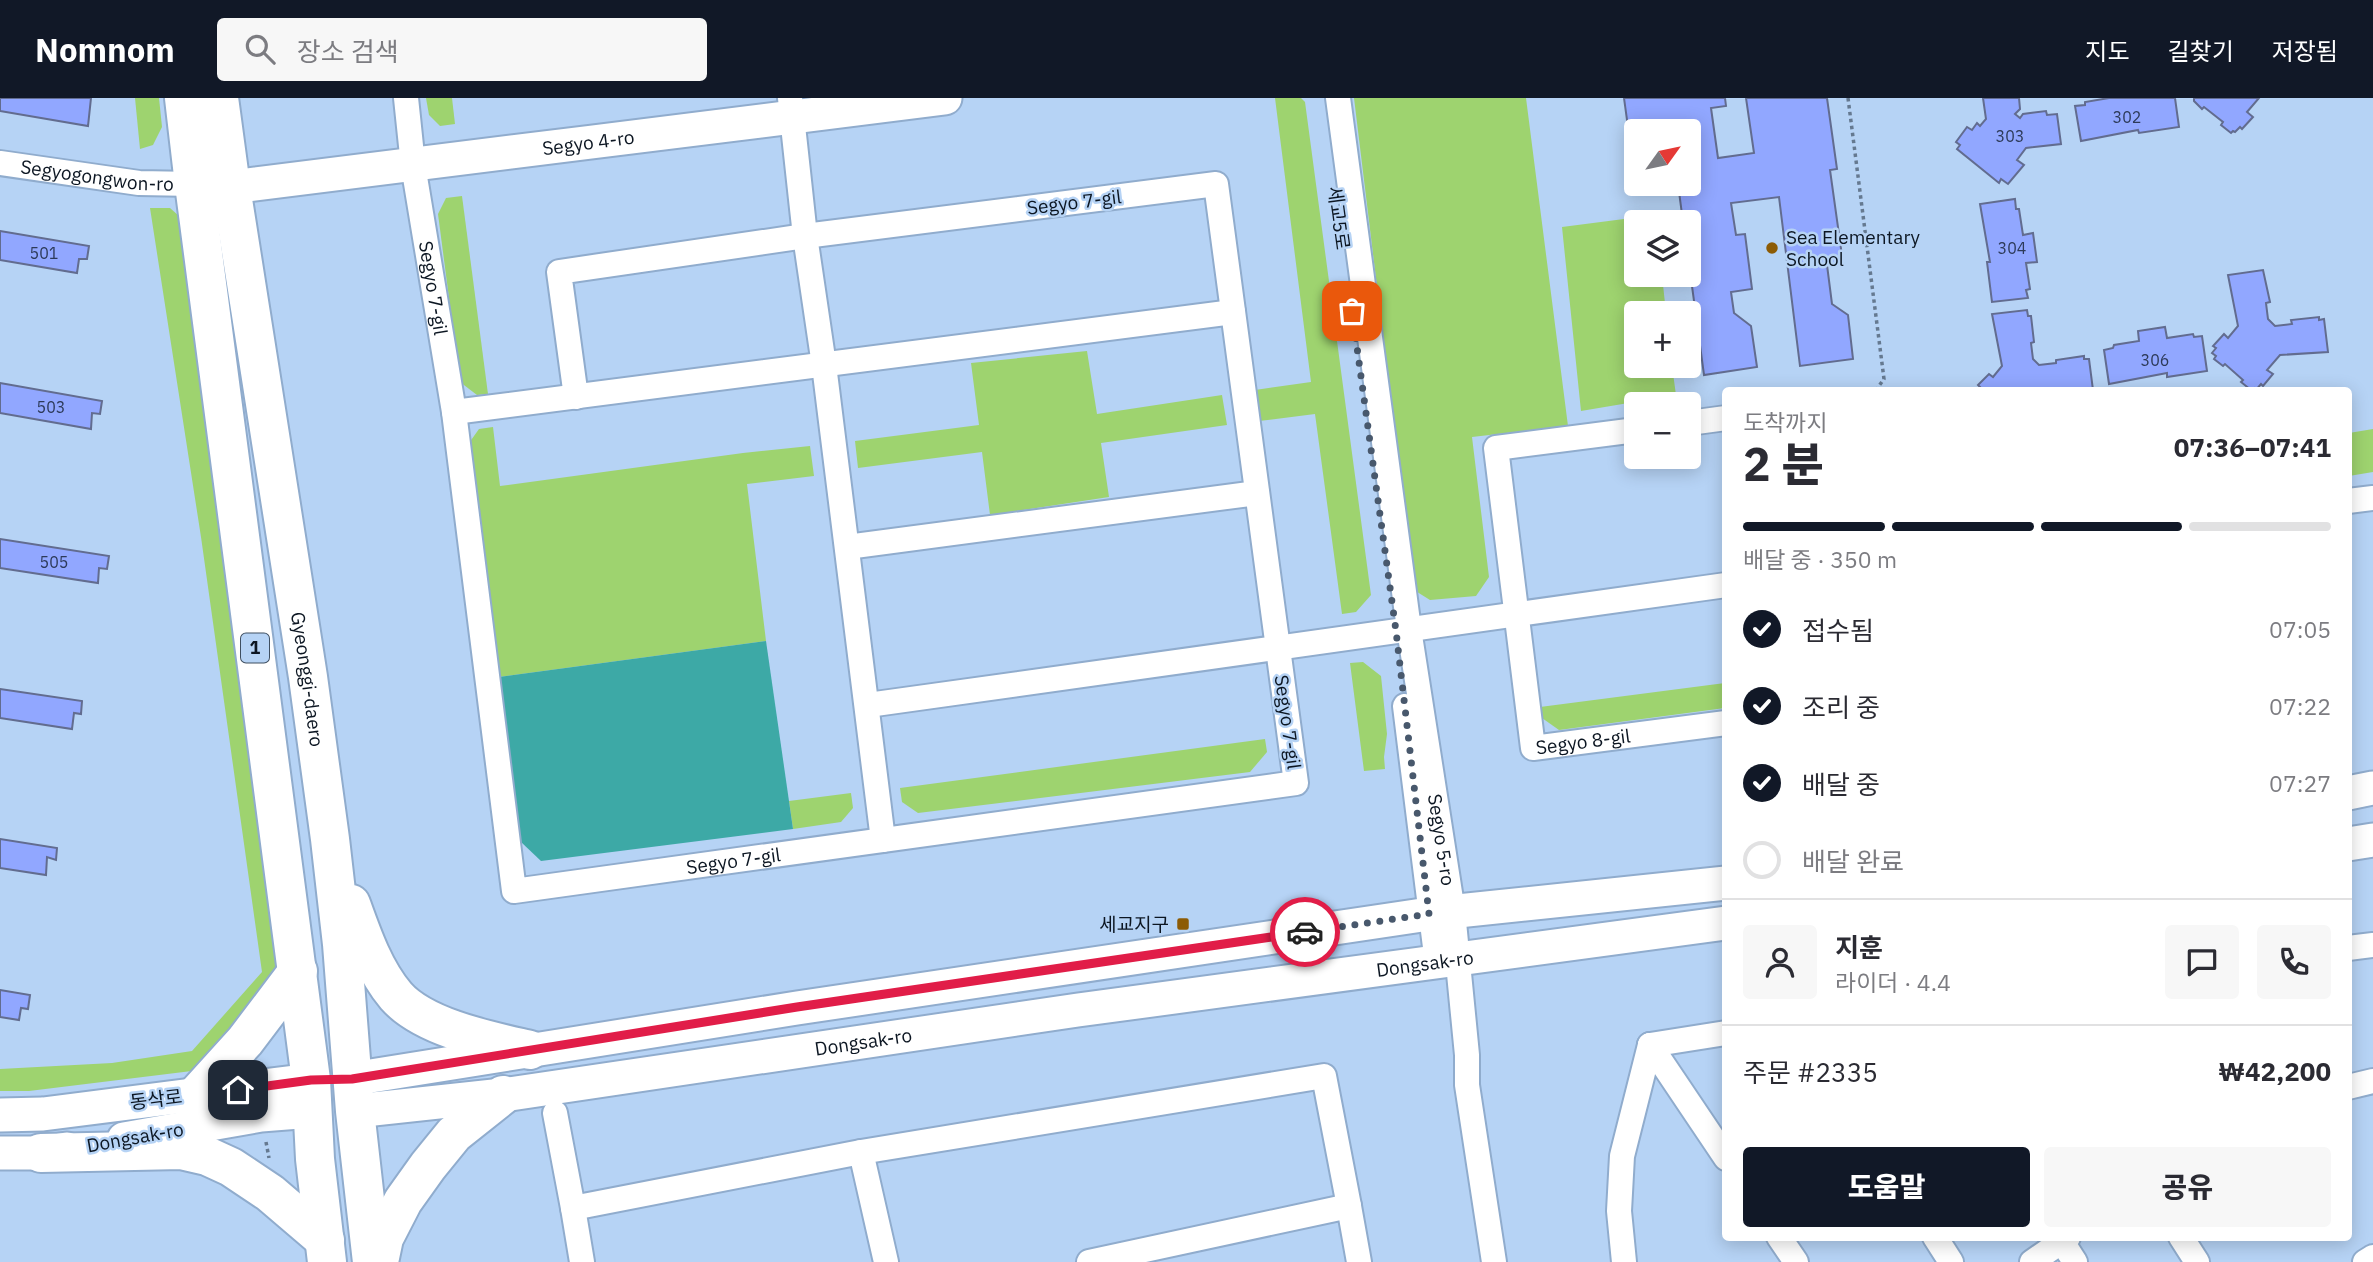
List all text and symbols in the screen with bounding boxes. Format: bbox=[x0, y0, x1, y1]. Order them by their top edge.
search box bbox=[217, 18, 707, 81]
text: Nomnom bbox=[35, 28, 175, 71]
icon: search bbox=[241, 30, 279, 68]
text: 장소 검색 bbox=[297, 34, 399, 68]
text: 지도 bbox=[2085, 35, 2130, 67]
text: 길찾기 bbox=[2168, 35, 2234, 67]
text: 저장됨 bbox=[2272, 35, 2338, 67]
house number: 302 bbox=[2113, 107, 2141, 127]
north arrow bbox=[1624, 119, 1701, 196]
map controls bbox=[1624, 119, 1701, 469]
street label: Segyo 4-ro bbox=[541, 125, 636, 160]
house number: 303 bbox=[1996, 126, 2024, 146]
street label: Segyogongwon-ro bbox=[19, 154, 174, 196]
street label: Segyo 7-gil bbox=[1025, 184, 1123, 220]
street label: 세교5로 bbox=[1323, 185, 1355, 251]
button: layers bbox=[1624, 210, 1701, 287]
place label: Sea Elementary School bbox=[1786, 225, 1921, 271]
house number: 304 bbox=[1998, 238, 2026, 258]
street label: Segyo 7-gil bbox=[414, 239, 453, 337]
marker: Sea Elementary School bbox=[1764, 240, 1780, 256]
house number: 501 bbox=[30, 243, 58, 263]
pin bbox=[1322, 281, 1382, 341]
icon: bag bbox=[1333, 292, 1371, 330]
button: + bbox=[1624, 301, 1701, 378]
house number: 306 bbox=[2141, 350, 2169, 370]
button: − bbox=[1624, 392, 1701, 469]
house number: 503 bbox=[37, 397, 65, 417]
text: 도착까지 bbox=[1743, 407, 1828, 437]
text: 07:36–07:41 bbox=[2174, 430, 2331, 464]
text: 2 분 bbox=[1743, 434, 1824, 494]
text: 배달 중 · 350 m bbox=[1743, 544, 1897, 574]
house number: 505 bbox=[40, 552, 68, 572]
street label: Gyeonggi-daero bbox=[286, 610, 329, 748]
icon: check bbox=[1743, 610, 1781, 648]
text: 접수됨 bbox=[1802, 613, 1874, 647]
text: 07:05 bbox=[2269, 614, 2331, 644]
road number: 1 bbox=[241, 634, 269, 662]
street label: Segyo 7-gil bbox=[1270, 673, 1306, 771]
icon: check bbox=[1743, 687, 1781, 725]
text: 조리 중 bbox=[1802, 690, 1880, 724]
text: 07:22 bbox=[2269, 691, 2331, 721]
street label: Segyo 8-gil bbox=[1534, 723, 1632, 760]
icon: check bbox=[1743, 764, 1781, 802]
text: 배달 중 bbox=[1802, 767, 1880, 801]
text: 07:27 bbox=[2269, 768, 2331, 798]
street label: Segyo 5-ro bbox=[1423, 792, 1461, 887]
street label: Segyo 7-gil bbox=[685, 842, 782, 879]
text: 배달 완료 bbox=[1802, 844, 1904, 878]
courier bbox=[1270, 897, 1340, 967]
place label: 세교지구 bbox=[1099, 912, 1169, 936]
icon: car bbox=[1286, 913, 1324, 951]
marker: 세교지구 bbox=[1175, 916, 1191, 932]
button: person bbox=[1743, 925, 1817, 999]
button: chat bbox=[2165, 925, 2239, 999]
button: phone bbox=[2257, 925, 2331, 999]
text: 지훈 bbox=[1835, 930, 1883, 964]
street label: Dongsak-ro bbox=[1375, 945, 1475, 982]
text: 라이더 · 4.4 bbox=[1835, 967, 1951, 997]
street label: Dongsak-ro bbox=[813, 1023, 913, 1061]
text: ₩42,200 bbox=[2218, 1054, 2331, 1088]
text: 주문 #2335 bbox=[1743, 1055, 1878, 1089]
pin bbox=[208, 1060, 268, 1120]
icon: home bbox=[219, 1071, 257, 1109]
street label: 동삭로 bbox=[129, 1084, 183, 1114]
street label: Dongsak-ro bbox=[85, 1117, 185, 1157]
button: 도움말 bbox=[1743, 1147, 2030, 1227]
button: 공유 bbox=[2044, 1147, 2331, 1227]

